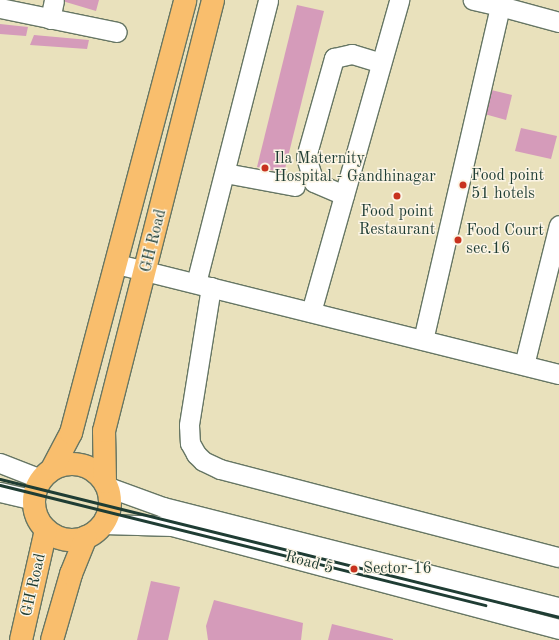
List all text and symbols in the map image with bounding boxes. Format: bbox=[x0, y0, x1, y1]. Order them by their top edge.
place label: Ila Maternity Hospital - Gandhinagar bbox=[274, 149, 436, 187]
marker: Ila Maternity Hospital - Gandhinagar bbox=[259, 162, 271, 174]
place label: Food point 51 hotels bbox=[471, 166, 544, 204]
marker: Food point 51 hotels bbox=[458, 180, 468, 190]
marker: Food point Restaurant bbox=[392, 191, 402, 201]
place label: Food point Restaurant bbox=[359, 202, 435, 240]
street label: GH Road bbox=[137, 208, 171, 274]
place label: Food Court sec.16 bbox=[466, 221, 544, 259]
marker: Food Court sec.16 bbox=[453, 235, 463, 245]
street label: Road 5 bbox=[283, 547, 335, 579]
street label: GH Road bbox=[17, 552, 51, 618]
place label: Sector-16 bbox=[363, 559, 432, 579]
marker: Sector-16 bbox=[348, 563, 360, 575]

